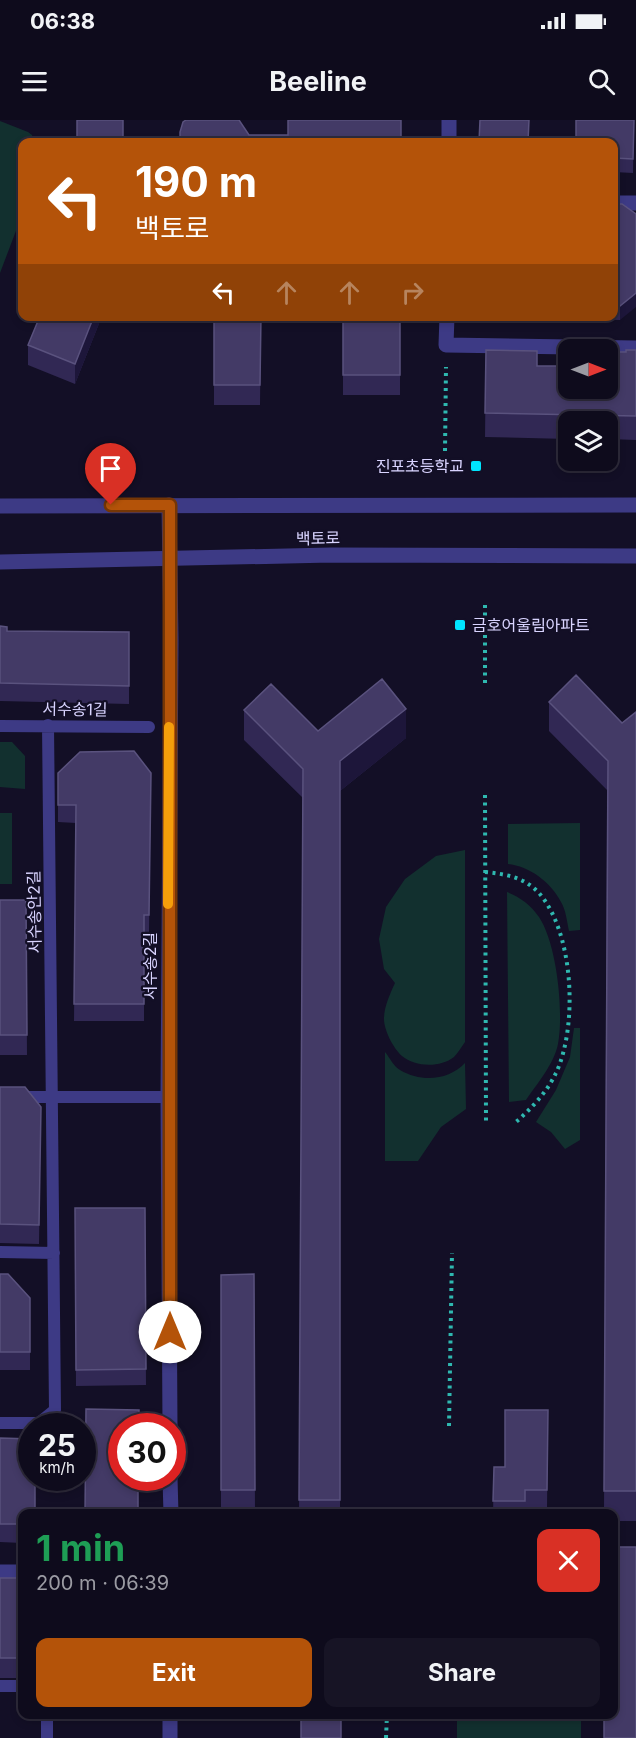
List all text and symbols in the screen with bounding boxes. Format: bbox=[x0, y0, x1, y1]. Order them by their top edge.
text: 06:38 bbox=[30, 8, 95, 34]
icon: menu bbox=[18, 65, 51, 98]
text: Beeline bbox=[269, 65, 367, 98]
icon: search bbox=[585, 65, 618, 98]
text: 190 m bbox=[135, 156, 257, 207]
icon: left bbox=[36, 162, 114, 240]
text: 백토로 bbox=[135, 212, 210, 245]
icon: left bbox=[207, 276, 240, 309]
icon: ahead bbox=[270, 276, 303, 309]
icon: ahead bbox=[333, 276, 366, 309]
icon: right bbox=[396, 276, 429, 309]
north arrow bbox=[558, 339, 618, 399]
map controls bbox=[558, 339, 618, 471]
button: layers bbox=[558, 411, 618, 471]
pin bbox=[85, 443, 136, 505]
icon: arrive bbox=[94, 452, 127, 485]
place label: 진포초등학교 bbox=[376, 456, 464, 476]
marker: 진포초등학교 bbox=[469, 459, 483, 473]
street label: 백토로 bbox=[296, 528, 341, 548]
place label: 금호어울림아파트 bbox=[472, 615, 590, 635]
marker: 금호어울림아파트 bbox=[453, 618, 467, 632]
street label: 서수송1길 bbox=[42, 698, 108, 720]
street label: 서수송안2길 bbox=[23, 870, 45, 954]
street label: 서수송2길 bbox=[140, 932, 160, 1000]
position arrow bbox=[138, 1300, 202, 1364]
speed limit sign: 30 bbox=[108, 1413, 186, 1491]
text: 25 bbox=[38, 1427, 76, 1463]
text: km/h bbox=[39, 1458, 75, 1477]
text: 1 min bbox=[36, 1526, 125, 1570]
button: close bbox=[537, 1529, 600, 1592]
text: 200 m · 06:39 bbox=[36, 1571, 169, 1595]
button: Exit bbox=[36, 1638, 312, 1707]
button: Share bbox=[324, 1638, 600, 1707]

